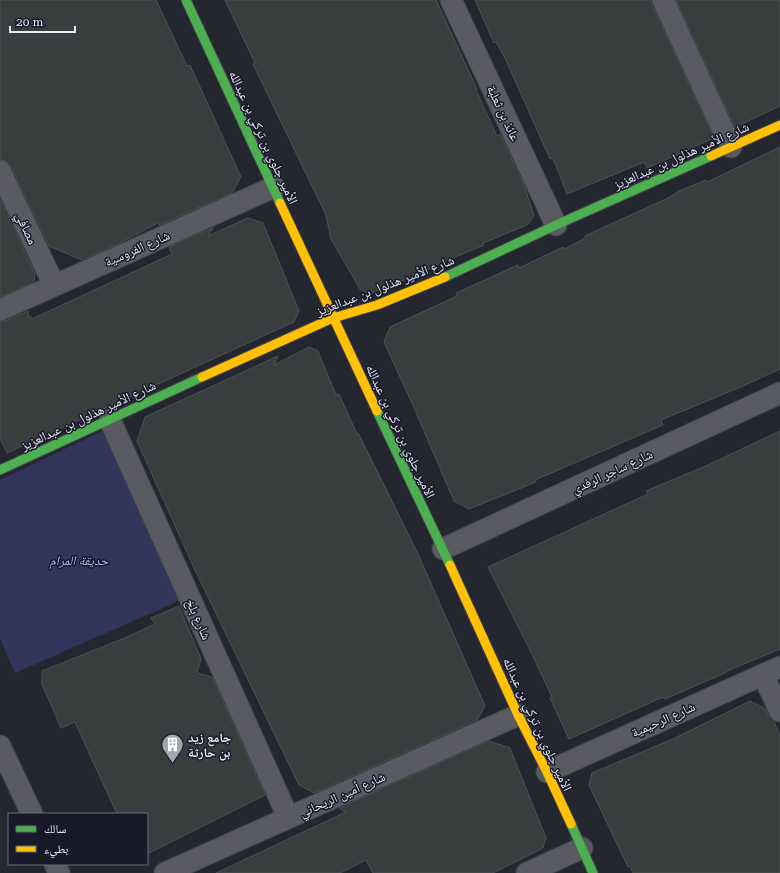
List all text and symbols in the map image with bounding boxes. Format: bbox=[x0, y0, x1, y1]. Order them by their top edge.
scale bar bbox=[10, 8, 75, 34]
text: 20 m bbox=[16, 15, 43, 29]
street label: الأمير جلوي بن تركي بن عبدالله bbox=[223, 68, 301, 208]
street label: عائذ بن ثعلبة bbox=[483, 83, 523, 144]
street label: شارع الأمير هذلول بن عبدالعزيز bbox=[610, 119, 752, 194]
street label: مصافي bbox=[10, 210, 40, 248]
street label: شارع الفروسية bbox=[102, 228, 173, 271]
street label: شارع الأمير هذلول بن عبدالعزيز bbox=[313, 252, 457, 321]
street label: الأمير جلوي بن تركي بن عبدالله bbox=[360, 362, 438, 502]
street label: شارع الأمير هذلول بن عبدالعزيز bbox=[18, 378, 159, 456]
street label: شارع ساجر الرفدي bbox=[569, 446, 656, 500]
park label: حديقة المرام bbox=[49, 553, 109, 569]
street label: شارع بلخ bbox=[181, 596, 214, 643]
street label: الأمير جلوي بن تركي بن عبدالله bbox=[497, 655, 575, 795]
street label: شارع الرحيمية bbox=[629, 699, 698, 742]
place label: جامع زيد بن حارثة bbox=[188, 730, 232, 761]
building icon: جامع زيد بن حارثة bbox=[160, 731, 186, 764]
street label: شارع أمين الريحاني bbox=[297, 769, 389, 823]
legend bbox=[8, 813, 148, 865]
text: سالك bbox=[44, 822, 66, 836]
text: بطيء bbox=[44, 842, 68, 859]

